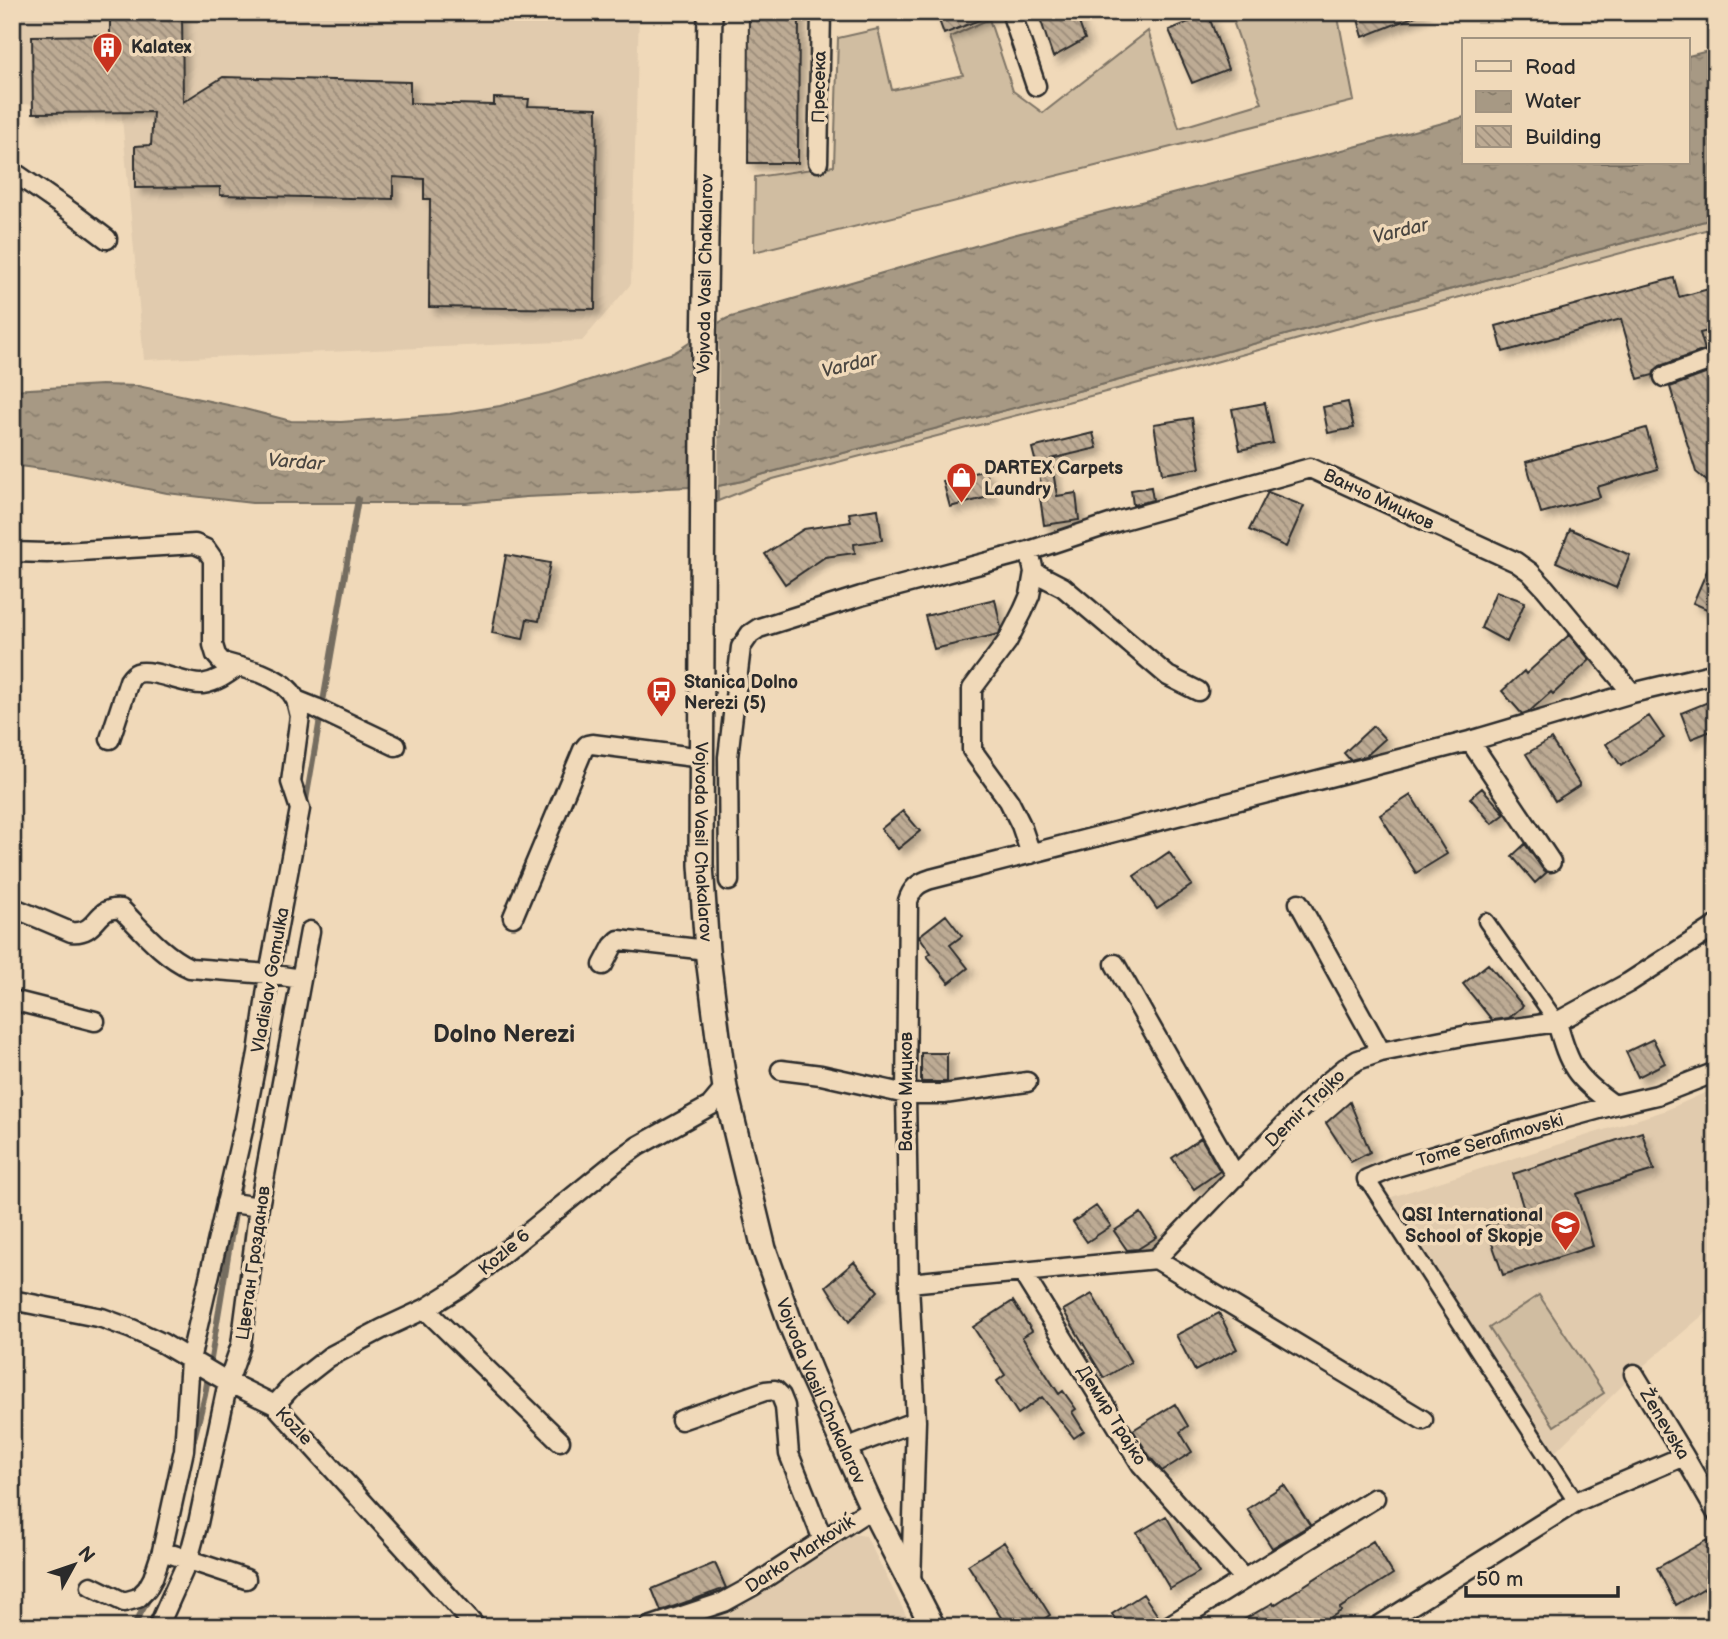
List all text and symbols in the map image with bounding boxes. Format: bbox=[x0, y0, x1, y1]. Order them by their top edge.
building icon: Kalatex bbox=[91, 30, 125, 74]
place label: Kalatex bbox=[131, 37, 192, 58]
legend bbox=[1462, 38, 1690, 164]
street label: Пресека bbox=[808, 50, 831, 123]
text: Road bbox=[1525, 55, 1576, 80]
text: Water bbox=[1525, 89, 1581, 114]
text: Building bbox=[1525, 125, 1601, 150]
street label: Vojvoda Vasil Chakalarov bbox=[693, 174, 718, 374]
water label: Vardar bbox=[1370, 213, 1432, 249]
water label: Vardar bbox=[819, 347, 881, 383]
water label: Vardar bbox=[267, 449, 326, 476]
place label: DARTEX Carpets Laundry bbox=[984, 458, 1123, 500]
shop icon: DARTEX Carpets Laundry bbox=[944, 461, 978, 505]
street label: Ванчо Мицков bbox=[1320, 465, 1438, 534]
place label: Stanica Dolno Nerezi (5) bbox=[684, 672, 798, 714]
bus stop icon: Stanica Dolno Nerezi (5) bbox=[644, 675, 678, 719]
street label: Vojvoda Vasil Chakalarov bbox=[690, 742, 716, 943]
street label: Vladislav Gomulka bbox=[247, 906, 294, 1055]
district label: Dolno Nerezi bbox=[433, 1020, 575, 1049]
street label: Ванчо Мицков bbox=[896, 1032, 917, 1152]
street label: Demir Trajko bbox=[1261, 1065, 1350, 1152]
street label: Tome Serafimovski bbox=[1414, 1110, 1566, 1171]
street label: Цветан Грозданов bbox=[232, 1184, 275, 1342]
place label: QSI International School of Skopje bbox=[1402, 1205, 1543, 1247]
school or university icon: QSI International School of Skopje bbox=[1549, 1208, 1583, 1252]
street label: Kozle 6 bbox=[474, 1225, 534, 1280]
street label: Vojvoda Vasil Chakalarov bbox=[771, 1295, 870, 1488]
street label: Демир Трајко bbox=[1073, 1361, 1151, 1469]
street label: Ženevska bbox=[1635, 1383, 1696, 1463]
street label: Kozle bbox=[271, 1403, 317, 1450]
street label: Darko Markoviḱ bbox=[741, 1510, 859, 1597]
north arrow bbox=[38, 1530, 108, 1600]
text: N bbox=[72, 1542, 99, 1568]
scale bar bbox=[1466, 1555, 1618, 1599]
text: 50 m bbox=[1476, 1567, 1523, 1592]

